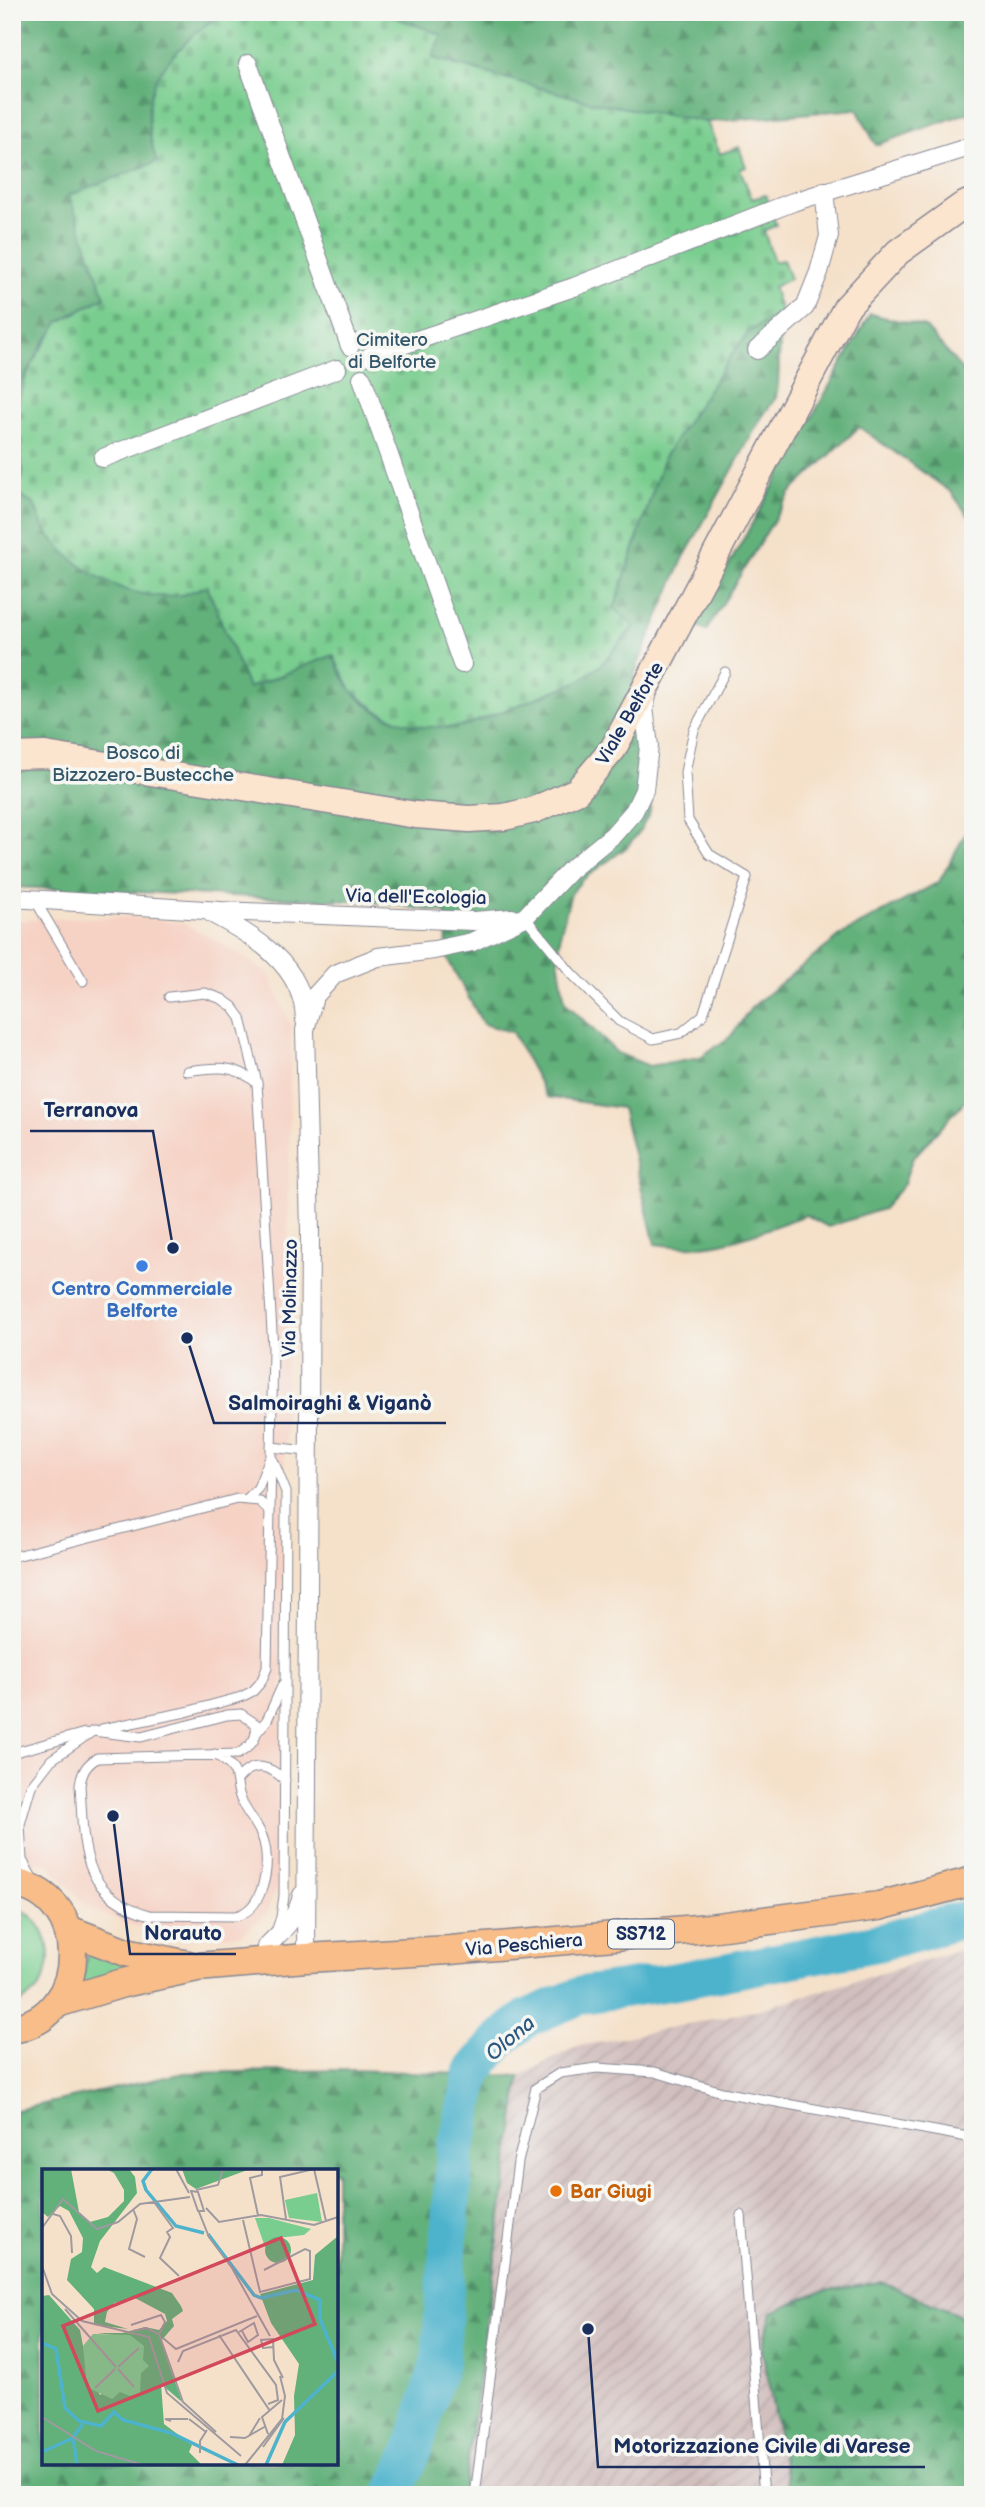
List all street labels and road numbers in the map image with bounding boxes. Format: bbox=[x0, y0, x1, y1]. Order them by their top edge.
street label: Viale Belforte bbox=[591, 658, 669, 770]
street label: Via dell'Ecologia bbox=[345, 885, 487, 910]
street label: Via Molinazzo bbox=[278, 1239, 303, 1357]
road number: SS712 bbox=[608, 1920, 674, 1948]
street label: Via Peschiera bbox=[465, 1929, 584, 1962]

